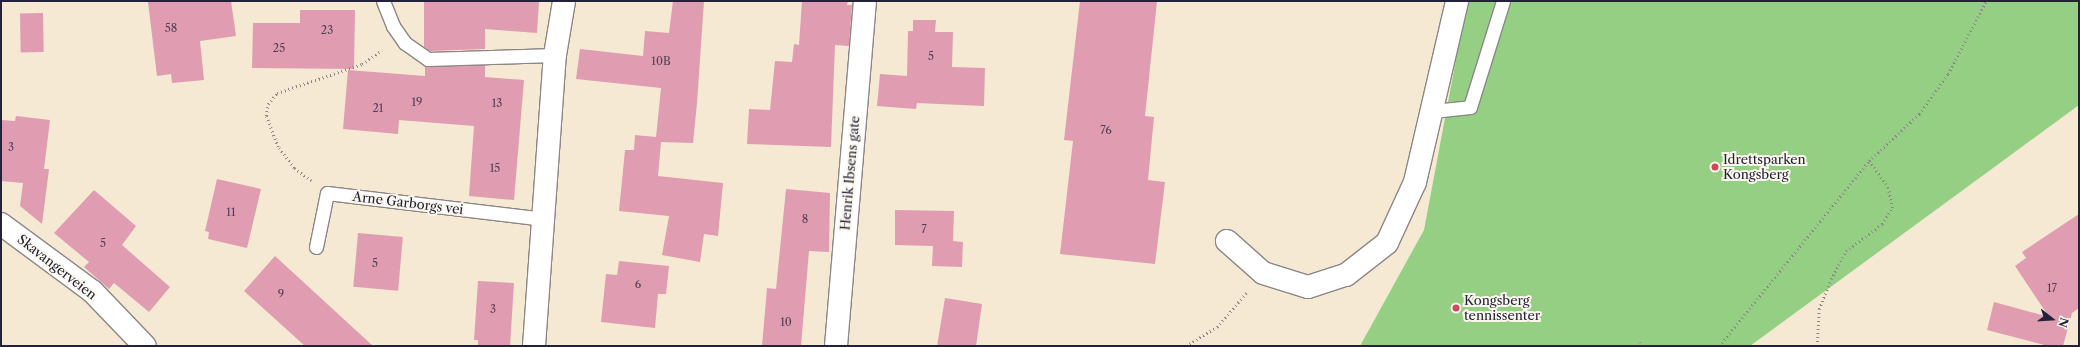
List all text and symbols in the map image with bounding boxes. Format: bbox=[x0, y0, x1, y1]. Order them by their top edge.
house number: 58 bbox=[165, 21, 177, 35]
house number: 23 bbox=[321, 23, 333, 37]
house number: 25 bbox=[273, 41, 285, 55]
house number: 5 bbox=[928, 49, 934, 63]
house number: 10B bbox=[651, 54, 671, 68]
house number: 19 bbox=[411, 95, 423, 109]
house number: 13 bbox=[492, 96, 502, 110]
house number: 21 bbox=[373, 101, 383, 115]
street label: Henrik Ibsens gate bbox=[837, 115, 863, 231]
house number: 76 bbox=[1100, 123, 1112, 137]
house number: 3 bbox=[8, 140, 14, 154]
place label: Idrettsparken Kongsberg bbox=[1723, 152, 1806, 183]
house number: 15 bbox=[490, 161, 500, 175]
marker: Idrettsparken Kongsberg bbox=[1710, 162, 1720, 172]
street label: Arne Garborgs vei bbox=[352, 188, 464, 218]
house number: 11 bbox=[226, 205, 236, 219]
house number: 8 bbox=[802, 212, 808, 226]
house number: 7 bbox=[921, 222, 927, 236]
street label: Skavangerveien bbox=[14, 231, 100, 303]
house number: 5 bbox=[100, 236, 106, 250]
house number: 5 bbox=[372, 256, 378, 270]
house number: 6 bbox=[635, 277, 641, 291]
house number: 17 bbox=[2047, 281, 2057, 295]
house number: 9 bbox=[278, 287, 284, 301]
place label: Kongsberg tennissenter bbox=[1464, 293, 1540, 324]
north arrow bbox=[2032, 299, 2072, 339]
house number: 3 bbox=[490, 302, 496, 316]
marker: Kongsberg tennissenter bbox=[1451, 303, 1461, 313]
house number: 10 bbox=[780, 315, 792, 329]
text: N bbox=[2055, 316, 2072, 329]

